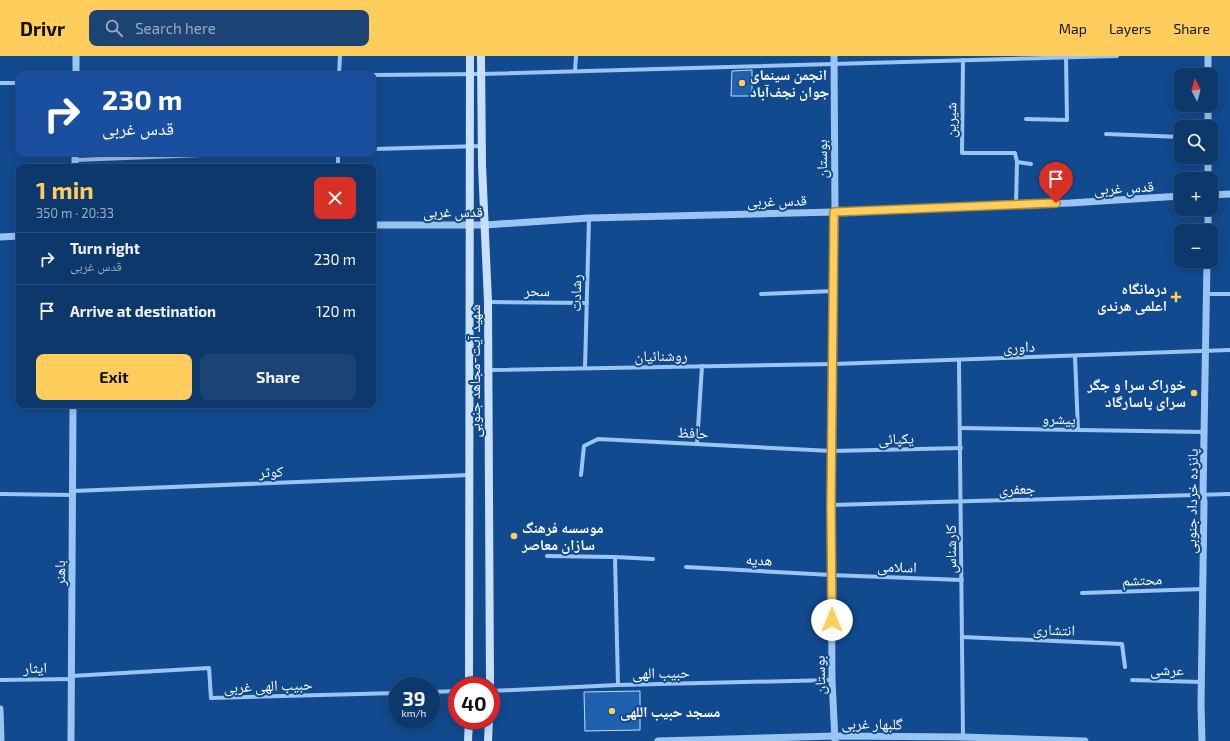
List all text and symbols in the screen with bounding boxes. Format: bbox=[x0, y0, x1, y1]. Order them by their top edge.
search box bbox=[89, 10, 369, 46]
text: Drivr bbox=[20, 17, 65, 40]
icon: search bbox=[103, 17, 125, 39]
text: Search here bbox=[135, 19, 216, 37]
text: Map bbox=[1059, 20, 1087, 37]
text: Layers bbox=[1109, 20, 1151, 37]
text: Share bbox=[1173, 20, 1210, 37]
place label: انجمن سینمای جوان نجف‌آباد bbox=[750, 65, 830, 101]
north arrow bbox=[1174, 68, 1218, 112]
map controls bbox=[1174, 68, 1218, 268]
marker: انجمن سینمای جوان نجف‌آباد bbox=[737, 78, 747, 88]
text: 230 m bbox=[102, 82, 183, 116]
icon: right bbox=[36, 88, 88, 140]
street label: شیرین bbox=[941, 102, 961, 138]
text: قدس غربی bbox=[102, 117, 174, 139]
button: search bbox=[1174, 120, 1218, 164]
street label: بوستان bbox=[812, 139, 832, 179]
pin bbox=[1039, 162, 1073, 203]
icon: arrive bbox=[1045, 168, 1067, 190]
button: + bbox=[1174, 172, 1218, 216]
text: 1 min bbox=[36, 175, 94, 204]
street label: قدس غربی bbox=[1094, 176, 1155, 200]
button: close bbox=[314, 177, 356, 219]
street label: قدس غربی bbox=[747, 190, 807, 212]
street label: قدس غربی bbox=[423, 202, 483, 222]
text: 350 m · 20:33 bbox=[36, 205, 114, 221]
button: − bbox=[1174, 224, 1218, 268]
text: Turn right bbox=[70, 239, 140, 257]
icon: right bbox=[36, 248, 58, 270]
text: 230 m bbox=[314, 250, 356, 268]
text: قدس غربی bbox=[70, 258, 122, 274]
street label: رشادت bbox=[566, 274, 585, 312]
place label: درمانگاه اعلمی هرندی bbox=[1097, 279, 1167, 315]
street label: سحر bbox=[523, 281, 550, 300]
marker: درمانگاه اعلمی هرندی bbox=[1170, 291, 1182, 303]
icon: arrive bbox=[36, 300, 58, 322]
text: Arrive at destination bbox=[70, 302, 216, 320]
text: 120 m bbox=[316, 302, 356, 320]
street label: شهید آیت-مجاهد جنوبی bbox=[465, 304, 485, 438]
street label: داوری bbox=[1003, 336, 1035, 358]
street label: روشنائیان bbox=[634, 346, 688, 366]
button: Exit bbox=[36, 354, 192, 400]
button: Share bbox=[200, 354, 356, 400]
place label: خوراک سرا و جگر سرای پاسارگاد bbox=[1086, 375, 1186, 411]
marker: خوراک سرا و جگر سرای پاسارگاد bbox=[1189, 388, 1199, 398]
street label: پیشرو bbox=[1042, 409, 1076, 428]
street label: حافظ bbox=[677, 422, 710, 442]
street label: یکپائی bbox=[878, 428, 915, 450]
street label: پانزده خرداد جنوبی bbox=[1181, 448, 1203, 554]
street label: کوثر bbox=[257, 462, 284, 481]
street label: جعفری bbox=[998, 478, 1036, 500]
place label: موسسه فرهنگ سازان معاصر bbox=[521, 518, 604, 554]
street label: کارشناس bbox=[941, 524, 961, 574]
marker: موسسه فرهنگ سازان معاصر bbox=[509, 531, 519, 541]
street label: هدیه bbox=[745, 549, 773, 569]
street label: اسلامی bbox=[877, 556, 917, 578]
street label: باهنر bbox=[50, 560, 69, 587]
street label: محتشم bbox=[1122, 569, 1163, 591]
position arrow bbox=[811, 599, 853, 641]
street label: انتشاری bbox=[1033, 619, 1075, 641]
street label: بوستان bbox=[810, 655, 830, 695]
street label: ایثار bbox=[22, 658, 47, 677]
street label: عرشی bbox=[1150, 660, 1184, 680]
street label: حبیب الهی bbox=[632, 662, 690, 684]
street label: حبیب الهی غربی bbox=[223, 674, 313, 698]
speed limit sign: 40 bbox=[448, 677, 500, 729]
text: 39 bbox=[402, 686, 426, 710]
place label: مسجد حبیب اللهی bbox=[620, 702, 720, 721]
marker: مسجد حبیب اللهی bbox=[607, 706, 617, 716]
text: km/h bbox=[402, 707, 426, 719]
street label: گلبهار غربی bbox=[841, 713, 903, 735]

